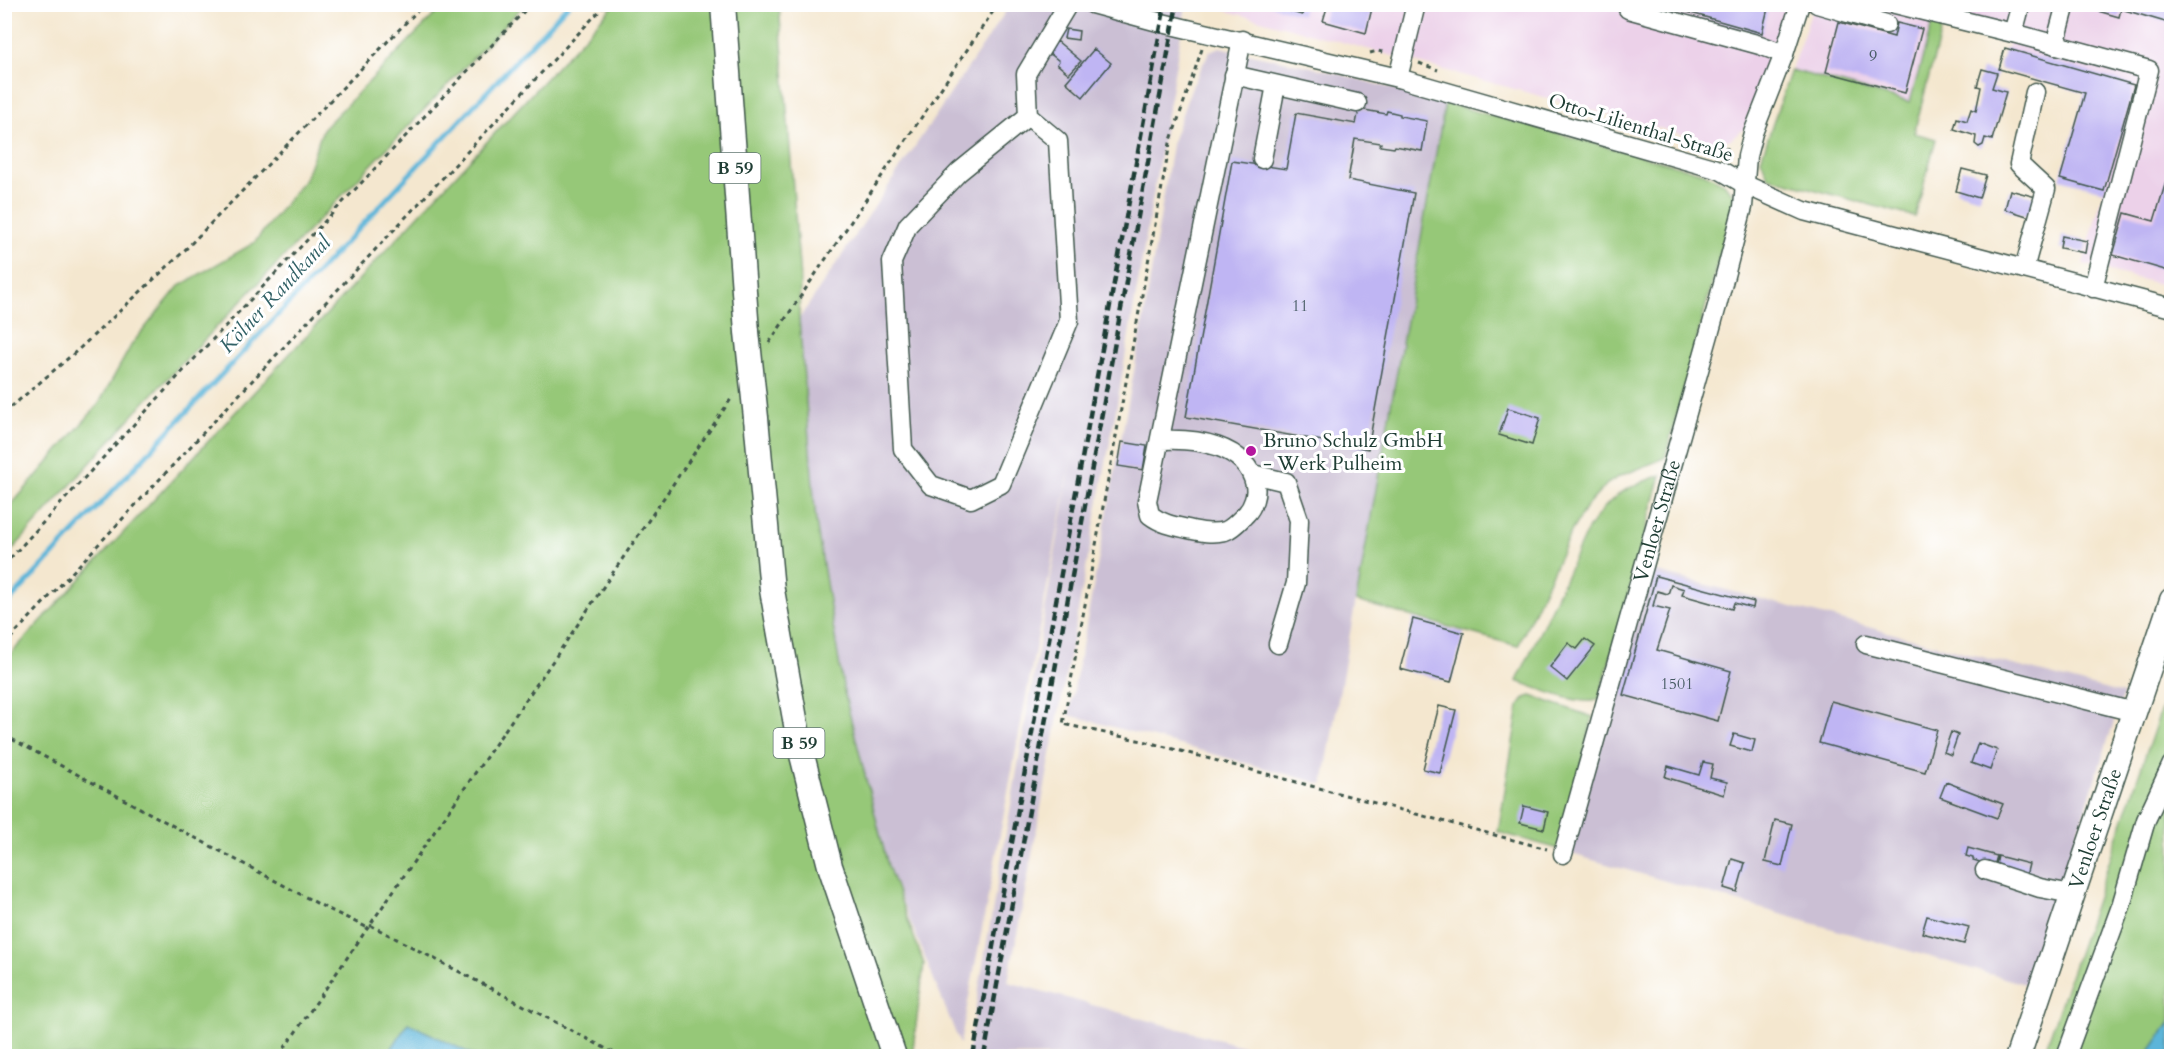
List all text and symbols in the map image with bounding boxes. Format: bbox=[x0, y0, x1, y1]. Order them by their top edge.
house number: 9 bbox=[1869, 45, 1877, 67]
street label: Otto-Lilienthal-Straße bbox=[1545, 87, 1736, 168]
road number: B 59 bbox=[710, 153, 760, 183]
water label: Kölner Randkanal bbox=[213, 228, 339, 360]
house number: 11 bbox=[1292, 295, 1308, 317]
place label: Bruno Schulz GmbH - Werk Pulheim bbox=[1263, 427, 1443, 477]
marker: Bruno Schulz GmbH - Werk Pulheim bbox=[1244, 444, 1258, 458]
street label: Venloer Straße bbox=[1627, 457, 1687, 585]
house number: 1501 bbox=[1661, 673, 1693, 695]
road number: B 59 bbox=[774, 728, 824, 758]
street label: Venloer Straße bbox=[2062, 765, 2128, 893]

